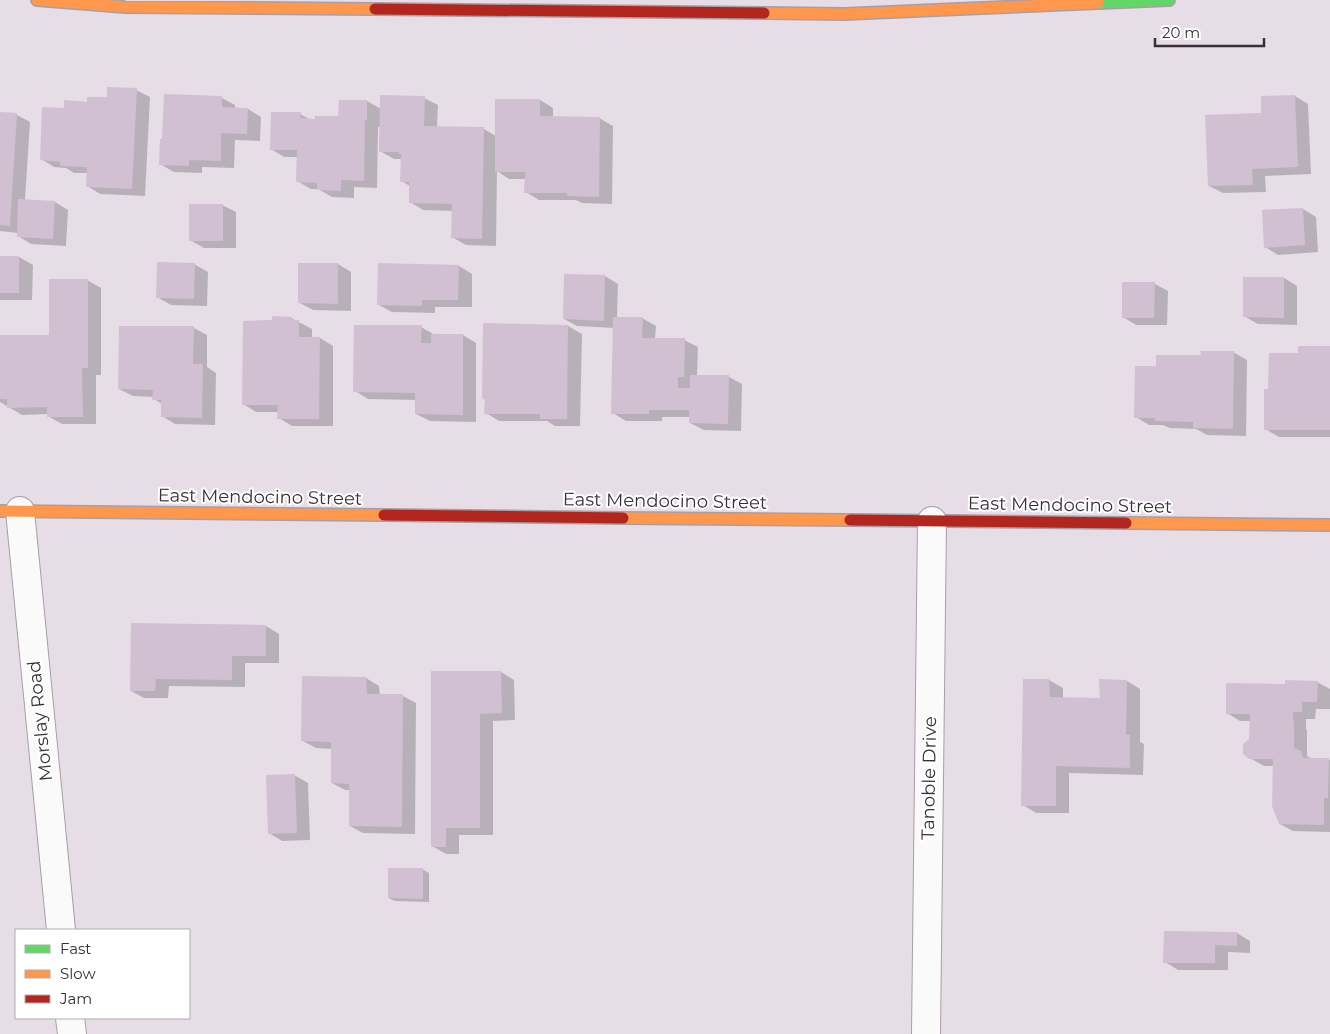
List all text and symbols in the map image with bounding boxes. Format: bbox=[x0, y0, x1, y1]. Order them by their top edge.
scale bar bbox=[1155, 15, 1264, 47]
text: 20 m bbox=[1162, 23, 1200, 42]
street label: East Mendocino Street bbox=[158, 484, 362, 510]
street label: East Mendocino Street bbox=[563, 488, 767, 514]
street label: East Mendocino Street bbox=[968, 492, 1172, 518]
street label: Morslay Road bbox=[23, 660, 57, 782]
street label: Tanoble Drive bbox=[917, 716, 941, 840]
legend bbox=[15, 929, 190, 1019]
text: Fast bbox=[60, 939, 91, 958]
text: Slow bbox=[60, 964, 96, 983]
text: Jam bbox=[59, 989, 92, 1008]

